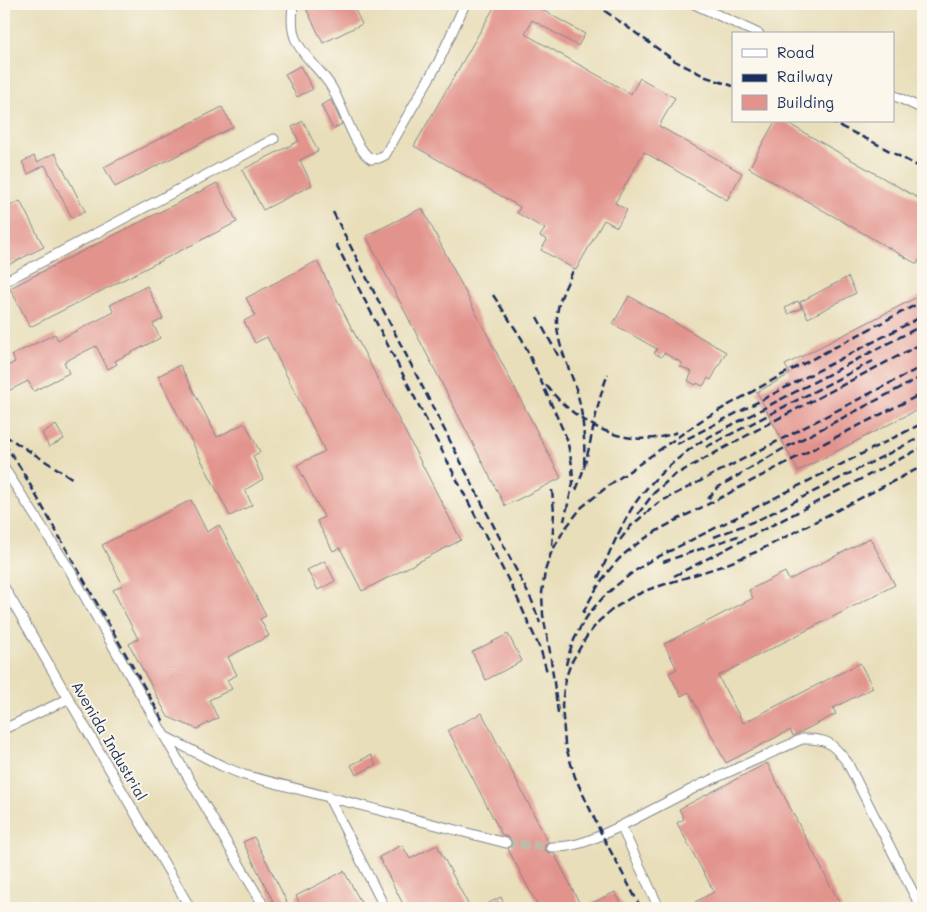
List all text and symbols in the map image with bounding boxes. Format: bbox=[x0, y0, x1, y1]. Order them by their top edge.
legend bbox=[732, 32, 894, 122]
text: Road bbox=[777, 42, 814, 62]
text: Railway bbox=[777, 66, 833, 86]
text: Building bbox=[777, 92, 834, 112]
street label: Avenida Industrial bbox=[68, 677, 152, 804]

